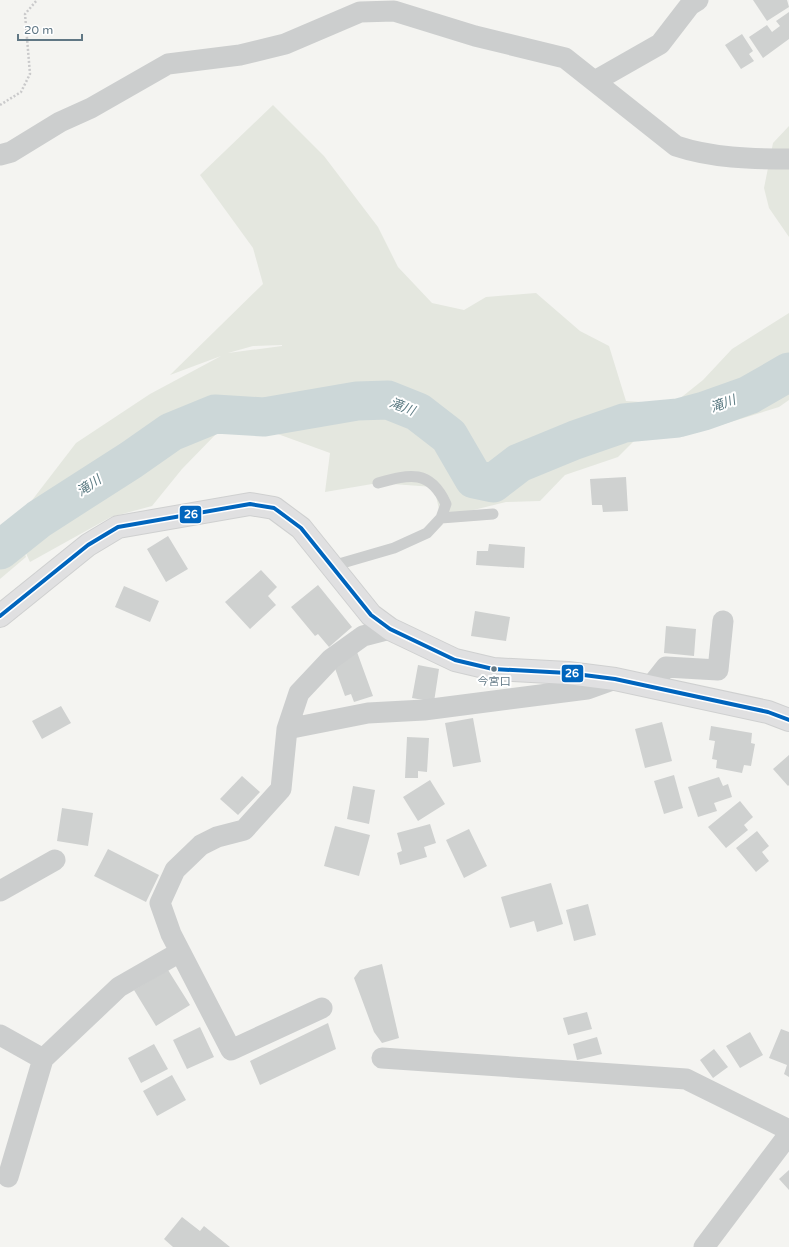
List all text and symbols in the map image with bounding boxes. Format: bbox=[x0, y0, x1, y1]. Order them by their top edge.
scale bar bbox=[18, 16, 82, 42]
text: 20 m bbox=[24, 23, 53, 37]
water label: 滝川 bbox=[708, 391, 740, 416]
water label: 滝川 bbox=[387, 395, 419, 420]
water label: 滝川 bbox=[74, 471, 106, 500]
line badge: 26 bbox=[179, 505, 202, 524]
text: 26 bbox=[184, 508, 198, 521]
marker: 今宮口 bbox=[489, 664, 499, 674]
line badge: 26 bbox=[561, 664, 584, 683]
text: 26 bbox=[565, 667, 579, 680]
place label: 今宮口 bbox=[478, 675, 511, 688]

